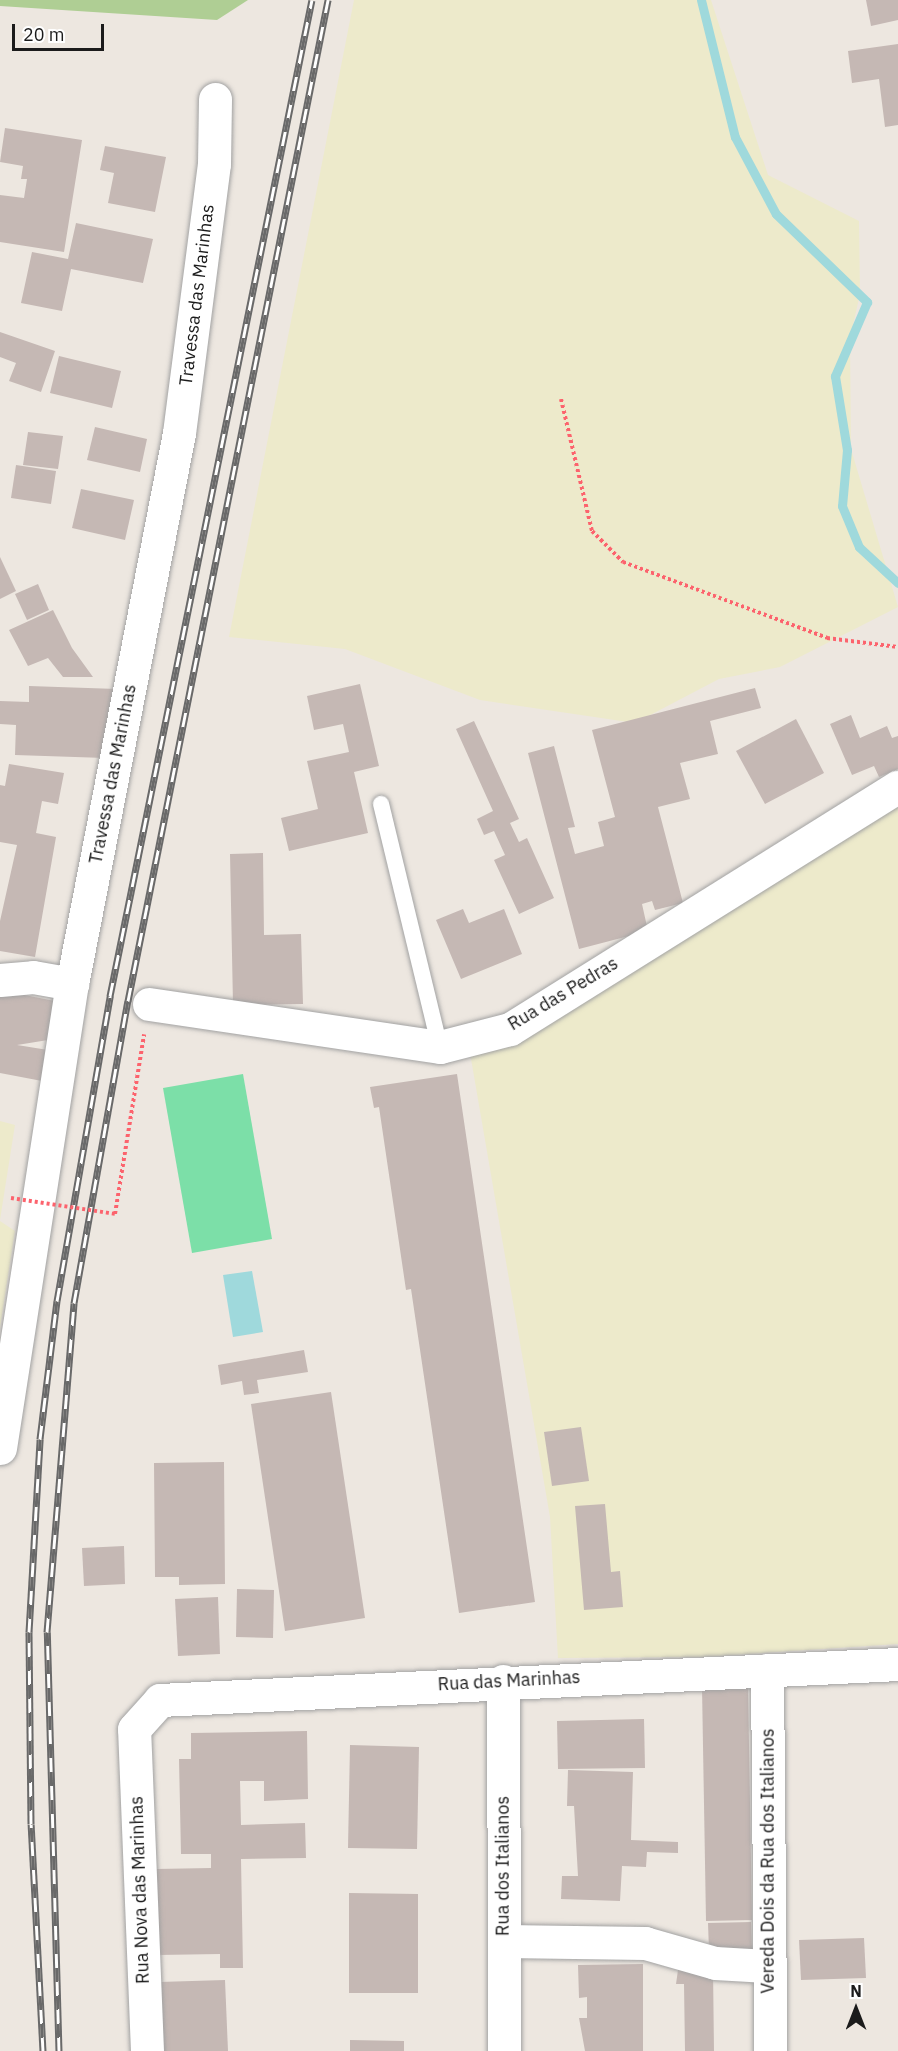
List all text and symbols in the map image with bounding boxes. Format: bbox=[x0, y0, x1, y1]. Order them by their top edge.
scale bar bbox=[15, 12, 106, 50]
text: 20 m bbox=[23, 23, 65, 46]
street label: Travessa das Marinhas bbox=[175, 203, 219, 387]
street label: Travessa das Marinhas bbox=[85, 682, 141, 866]
street label: Rua das Pedras bbox=[504, 953, 622, 1035]
street label: Rua das Marinhas bbox=[437, 1666, 581, 1696]
street label: Vereda Dois da Rua dos Italianos bbox=[757, 1728, 779, 1994]
street label: Rua Nova das Marinhas bbox=[126, 1796, 154, 1984]
street label: Rua dos Italianos bbox=[492, 1796, 514, 1936]
north arrow bbox=[826, 1979, 886, 2039]
text: N bbox=[850, 1981, 862, 2001]

